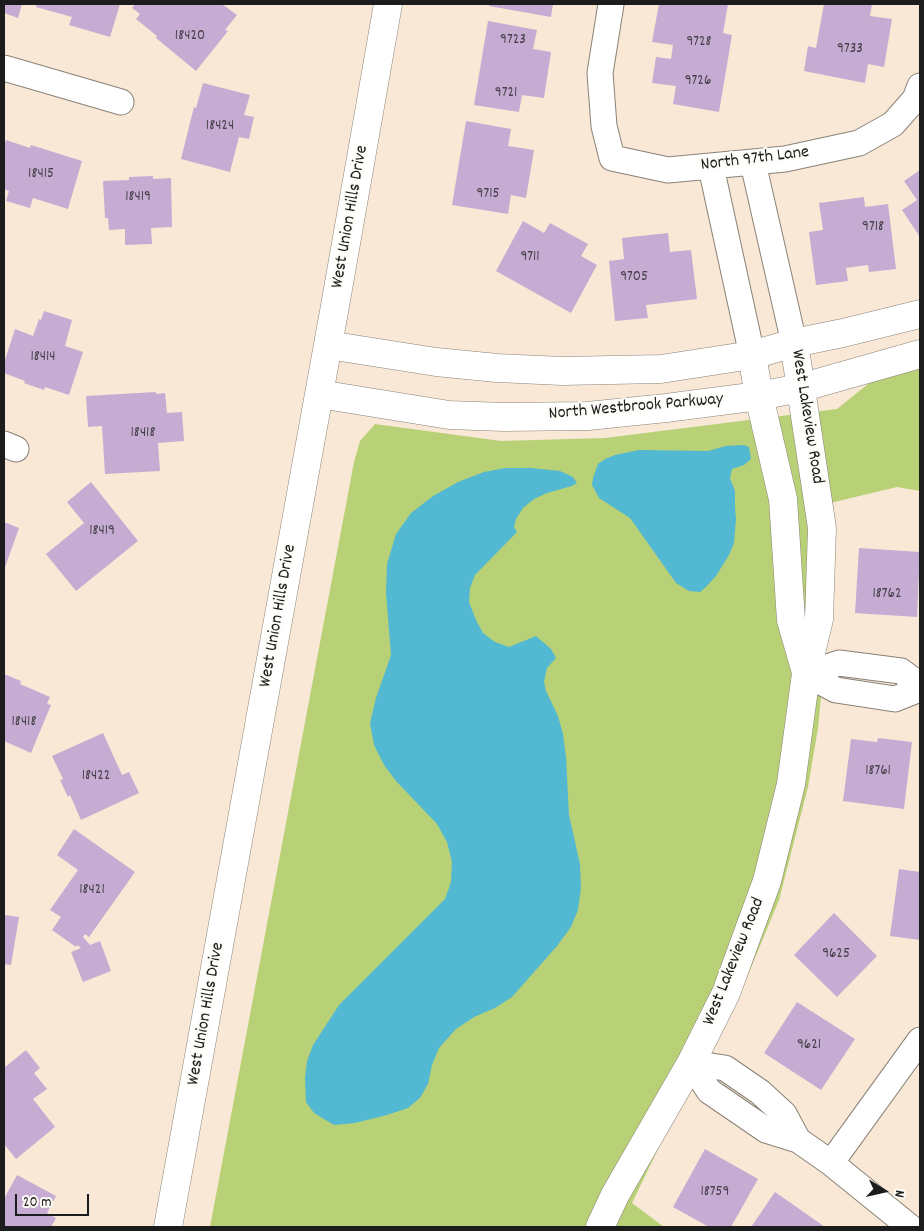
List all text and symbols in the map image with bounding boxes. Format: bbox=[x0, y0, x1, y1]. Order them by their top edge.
house number: 18420 bbox=[175, 28, 205, 46]
house number: 9723 bbox=[500, 32, 526, 50]
house number: 9728 bbox=[686, 34, 712, 52]
house number: 9733 bbox=[837, 41, 863, 59]
house number: 9726 bbox=[685, 73, 711, 91]
house number: 9721 bbox=[495, 85, 517, 103]
house number: 18424 bbox=[206, 118, 234, 136]
street label: North 97th Lane bbox=[700, 143, 810, 177]
street label: West Union Hills Drive bbox=[328, 144, 374, 290]
house number: 18415 bbox=[28, 166, 54, 184]
house number: 9715 bbox=[477, 186, 499, 204]
house number: 18419 bbox=[125, 189, 151, 207]
house number: 9718 bbox=[862, 219, 884, 237]
house number: 9711 bbox=[520, 249, 540, 267]
house number: 9705 bbox=[620, 269, 648, 287]
street label: West Lakeview Road bbox=[785, 348, 827, 486]
house number: 18414 bbox=[30, 349, 56, 367]
street label: North Westbrook Parkway bbox=[548, 390, 724, 426]
house number: 18418 bbox=[131, 425, 155, 443]
house number: 18419 bbox=[89, 523, 115, 541]
street label: West Union Hills Drive bbox=[256, 543, 302, 689]
house number: 18762 bbox=[873, 586, 901, 604]
house number: 18418 bbox=[12, 714, 36, 732]
house number: 18761 bbox=[865, 763, 891, 781]
house number: 18422 bbox=[82, 768, 110, 786]
house number: 18421 bbox=[79, 882, 105, 900]
street label: West Lakeview Road bbox=[700, 895, 770, 1029]
street label: West Union Hills Drive bbox=[184, 941, 230, 1087]
house number: 9625 bbox=[822, 946, 850, 964]
house number: 9621 bbox=[797, 1037, 821, 1055]
north arrow bbox=[859, 1166, 909, 1216]
scale bar bbox=[18, 1184, 91, 1216]
house number: 18759 bbox=[701, 1184, 729, 1202]
text: N bbox=[888, 1188, 909, 1199]
text: 20 m bbox=[23, 1192, 51, 1214]

